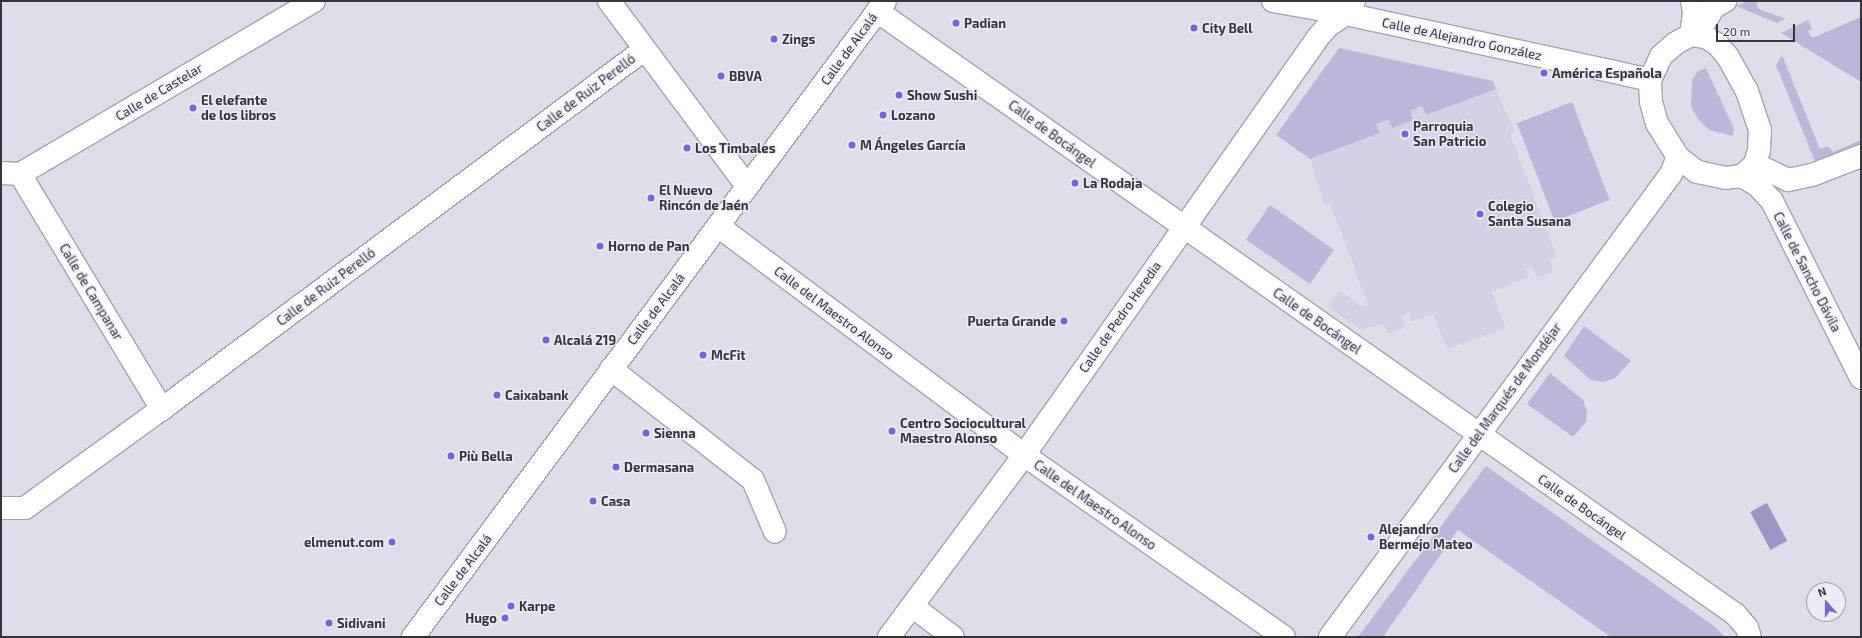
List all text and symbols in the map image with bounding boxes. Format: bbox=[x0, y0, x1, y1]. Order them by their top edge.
street label: Calle de Alcalá bbox=[817, 10, 881, 88]
street label: Calle de Alejandro González bbox=[1380, 14, 1544, 64]
place label: Padian bbox=[964, 15, 1006, 31]
scale bar bbox=[1718, 16, 1797, 42]
marker: Padian bbox=[951, 18, 961, 28]
place label: City Bell bbox=[1202, 20, 1253, 36]
marker: City Bell bbox=[1189, 23, 1199, 33]
text: 20 m bbox=[1723, 24, 1750, 38]
place label: Zings bbox=[782, 31, 815, 47]
marker: Zings bbox=[769, 34, 779, 44]
street label: Calle de Ruiz Perelló bbox=[534, 51, 638, 135]
street label: Calle de Castelar bbox=[113, 60, 205, 124]
place label: América Española bbox=[1552, 65, 1662, 81]
place label: BBVA bbox=[729, 68, 762, 84]
marker: América Española bbox=[1539, 68, 1549, 78]
marker: BBVA bbox=[716, 71, 726, 81]
place label: Show Sushi bbox=[907, 87, 978, 103]
marker: Show Sushi bbox=[894, 90, 904, 100]
place label: El elefante de los libros bbox=[201, 93, 276, 124]
street label: Calle de Bocángel bbox=[1005, 97, 1099, 171]
marker: El elefante de los libros bbox=[188, 103, 198, 113]
place label: Lozano bbox=[891, 107, 935, 123]
marker: Lozano bbox=[878, 110, 888, 120]
place label: Parroquia San Patricio bbox=[1413, 119, 1486, 150]
marker: Parroquia San Patricio bbox=[1400, 129, 1410, 139]
place label: M Ángeles García bbox=[860, 137, 966, 153]
place label: Los Timbales bbox=[695, 140, 776, 156]
marker: M Ángeles García bbox=[847, 140, 857, 150]
marker: Los Timbales bbox=[682, 143, 692, 153]
place label: La Rodaja bbox=[1083, 175, 1142, 191]
marker: La Rodaja bbox=[1070, 178, 1080, 188]
place label: El Nuevo Rincón de Jaén bbox=[659, 183, 749, 214]
marker: El Nuevo Rincón de Jaén bbox=[646, 193, 656, 203]
place label: Colegio Santa Susana bbox=[1488, 199, 1571, 230]
marker: Colegio Santa Susana bbox=[1475, 209, 1485, 219]
street label: Calle de Sancho Dávila bbox=[1770, 209, 1844, 335]
place label: Horno de Pan bbox=[608, 238, 690, 254]
street label: Calle de Campanar bbox=[56, 241, 126, 343]
marker: Horno de Pan bbox=[595, 241, 605, 251]
street label: Calle de Ruiz Perelló bbox=[274, 245, 378, 329]
street label: Calle de Pedro Heredia bbox=[1076, 258, 1164, 376]
street label: Calle del Maestro Alonso bbox=[771, 263, 897, 363]
street label: Calle de Alcalá bbox=[624, 270, 688, 348]
street label: Calle de Bocángel bbox=[1270, 285, 1364, 357]
place label: Puerta Grande bbox=[968, 313, 1056, 329]
marker: Puerta Grande bbox=[1059, 316, 1069, 326]
street label: Calle del Marqués de Mondéjar bbox=[1445, 320, 1565, 476]
place label: Alcalá 219 bbox=[554, 332, 616, 348]
marker: Alcalá 219 bbox=[541, 335, 551, 345]
place label: McFit bbox=[711, 347, 746, 363]
marker: McFit bbox=[698, 350, 708, 360]
place label: Caixabank bbox=[505, 387, 569, 403]
marker: Caixabank bbox=[492, 390, 502, 400]
place label: Centro Sociocultural Maestro Alonso bbox=[900, 416, 1026, 447]
place label: Sienna bbox=[654, 425, 696, 441]
marker: Centro Sociocultural Maestro Alonso bbox=[887, 426, 897, 436]
marker: Sienna bbox=[641, 428, 651, 438]
place label: Più Bella bbox=[459, 448, 513, 464]
marker: Più Bella bbox=[446, 451, 456, 461]
street label: Calle del Maestro Alonso bbox=[1030, 457, 1160, 553]
place label: Dermasana bbox=[624, 459, 694, 475]
marker: Dermasana bbox=[611, 462, 621, 472]
street label: Calle de Bocángel bbox=[1535, 471, 1629, 543]
place label: Casa bbox=[601, 493, 630, 509]
marker: Casa bbox=[588, 496, 598, 506]
place label: Alejandro Bermejo Mateo bbox=[1379, 522, 1473, 553]
street label: Calle de Alcalá bbox=[431, 531, 495, 609]
marker: Alejandro Bermejo Mateo bbox=[1366, 532, 1376, 542]
place label: elmenut.com bbox=[304, 534, 384, 550]
marker: elmenut.com bbox=[387, 537, 397, 547]
north arrow bbox=[1806, 582, 1846, 622]
text: N bbox=[1816, 584, 1828, 599]
place label: Karpe bbox=[519, 598, 555, 614]
marker: Karpe bbox=[506, 601, 516, 611]
place label: Hugo bbox=[465, 610, 497, 626]
marker: Hugo bbox=[500, 613, 510, 623]
place label: Sidivani bbox=[337, 615, 386, 631]
marker: Sidivani bbox=[324, 618, 334, 628]

